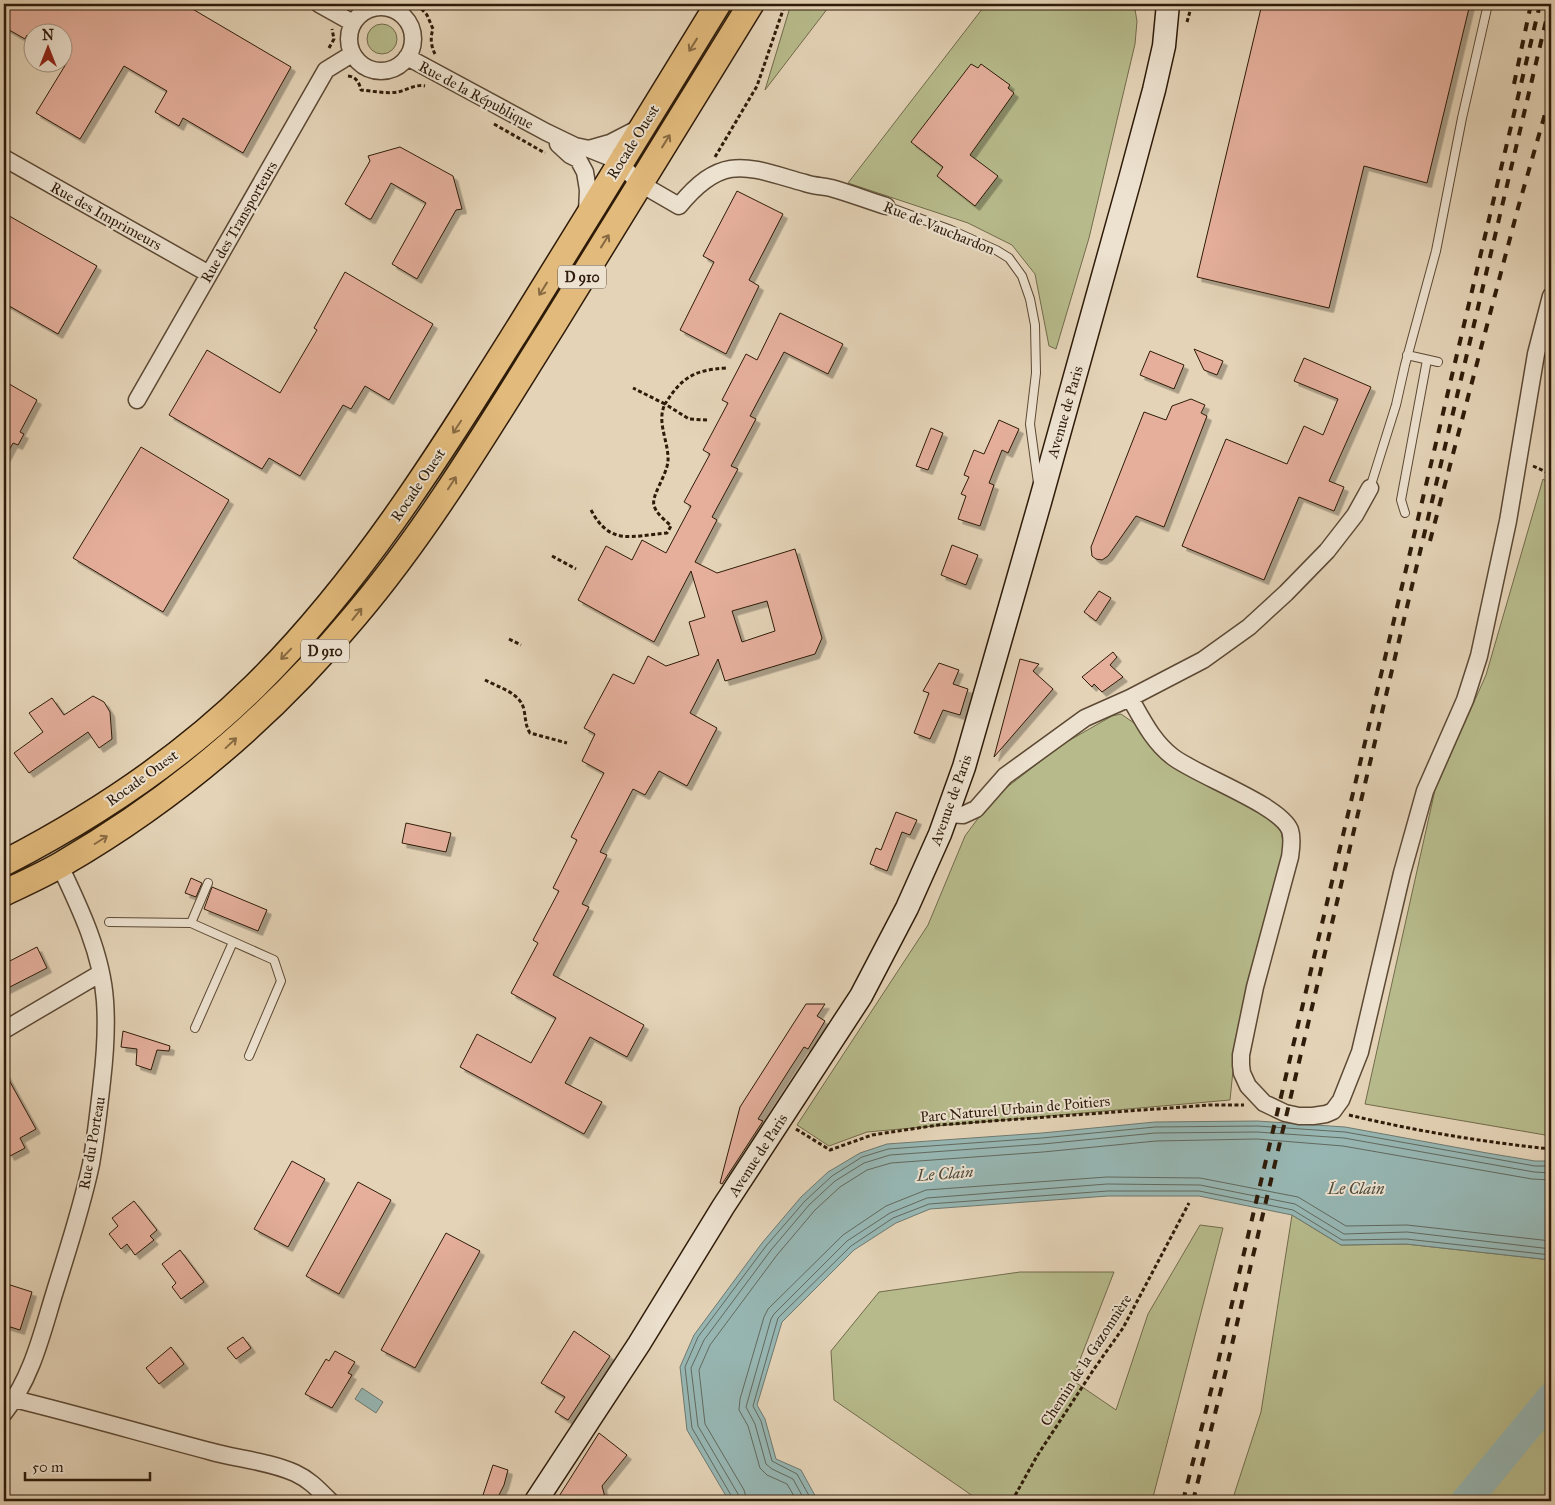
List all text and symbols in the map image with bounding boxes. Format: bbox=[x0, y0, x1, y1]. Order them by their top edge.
north arrow bbox=[22, 22, 72, 72]
text: N bbox=[42, 27, 54, 44]
one-way arrow bbox=[687, 38, 697, 52]
street label: Rue de la République bbox=[415, 57, 536, 134]
street label: Rocade Ouest bbox=[603, 101, 663, 182]
one-way arrow bbox=[661, 135, 671, 149]
street label: Rue des Transporteurs bbox=[197, 158, 281, 286]
street label: Rue des Imprimeurs bbox=[47, 178, 165, 254]
street label: Rue de Vauchardon bbox=[881, 197, 997, 259]
one-way arrow bbox=[601, 234, 611, 248]
road number: D 910 bbox=[558, 266, 606, 288]
one-way arrow bbox=[537, 281, 547, 295]
street label: Avenue de Paris bbox=[1043, 364, 1087, 461]
one-way arrow bbox=[451, 419, 461, 433]
street label: Rocade Ouest bbox=[387, 444, 449, 525]
one-way arrow bbox=[447, 476, 458, 490]
one-way arrow bbox=[351, 608, 362, 621]
road number: D 910 bbox=[301, 640, 349, 662]
one-way arrow bbox=[280, 648, 292, 660]
one-way arrow bbox=[225, 737, 238, 749]
street label: Rocade Ouest bbox=[103, 746, 182, 810]
street label: Avenue de Paris bbox=[926, 752, 976, 849]
one-way arrow bbox=[94, 835, 108, 845]
street label: Parc Naturel Urbain de Poitiers bbox=[919, 1092, 1111, 1126]
street label: Rue du Porteau bbox=[75, 1095, 109, 1191]
street label: Avenue de Paris bbox=[724, 1110, 791, 1201]
water label: Le Clain bbox=[915, 1162, 975, 1185]
water label: Le Clain bbox=[1327, 1179, 1385, 1198]
street label: Chemin de la Gazonnière bbox=[1037, 1291, 1135, 1429]
scale bar bbox=[25, 1450, 150, 1482]
text: 50 m bbox=[32, 1458, 64, 1476]

